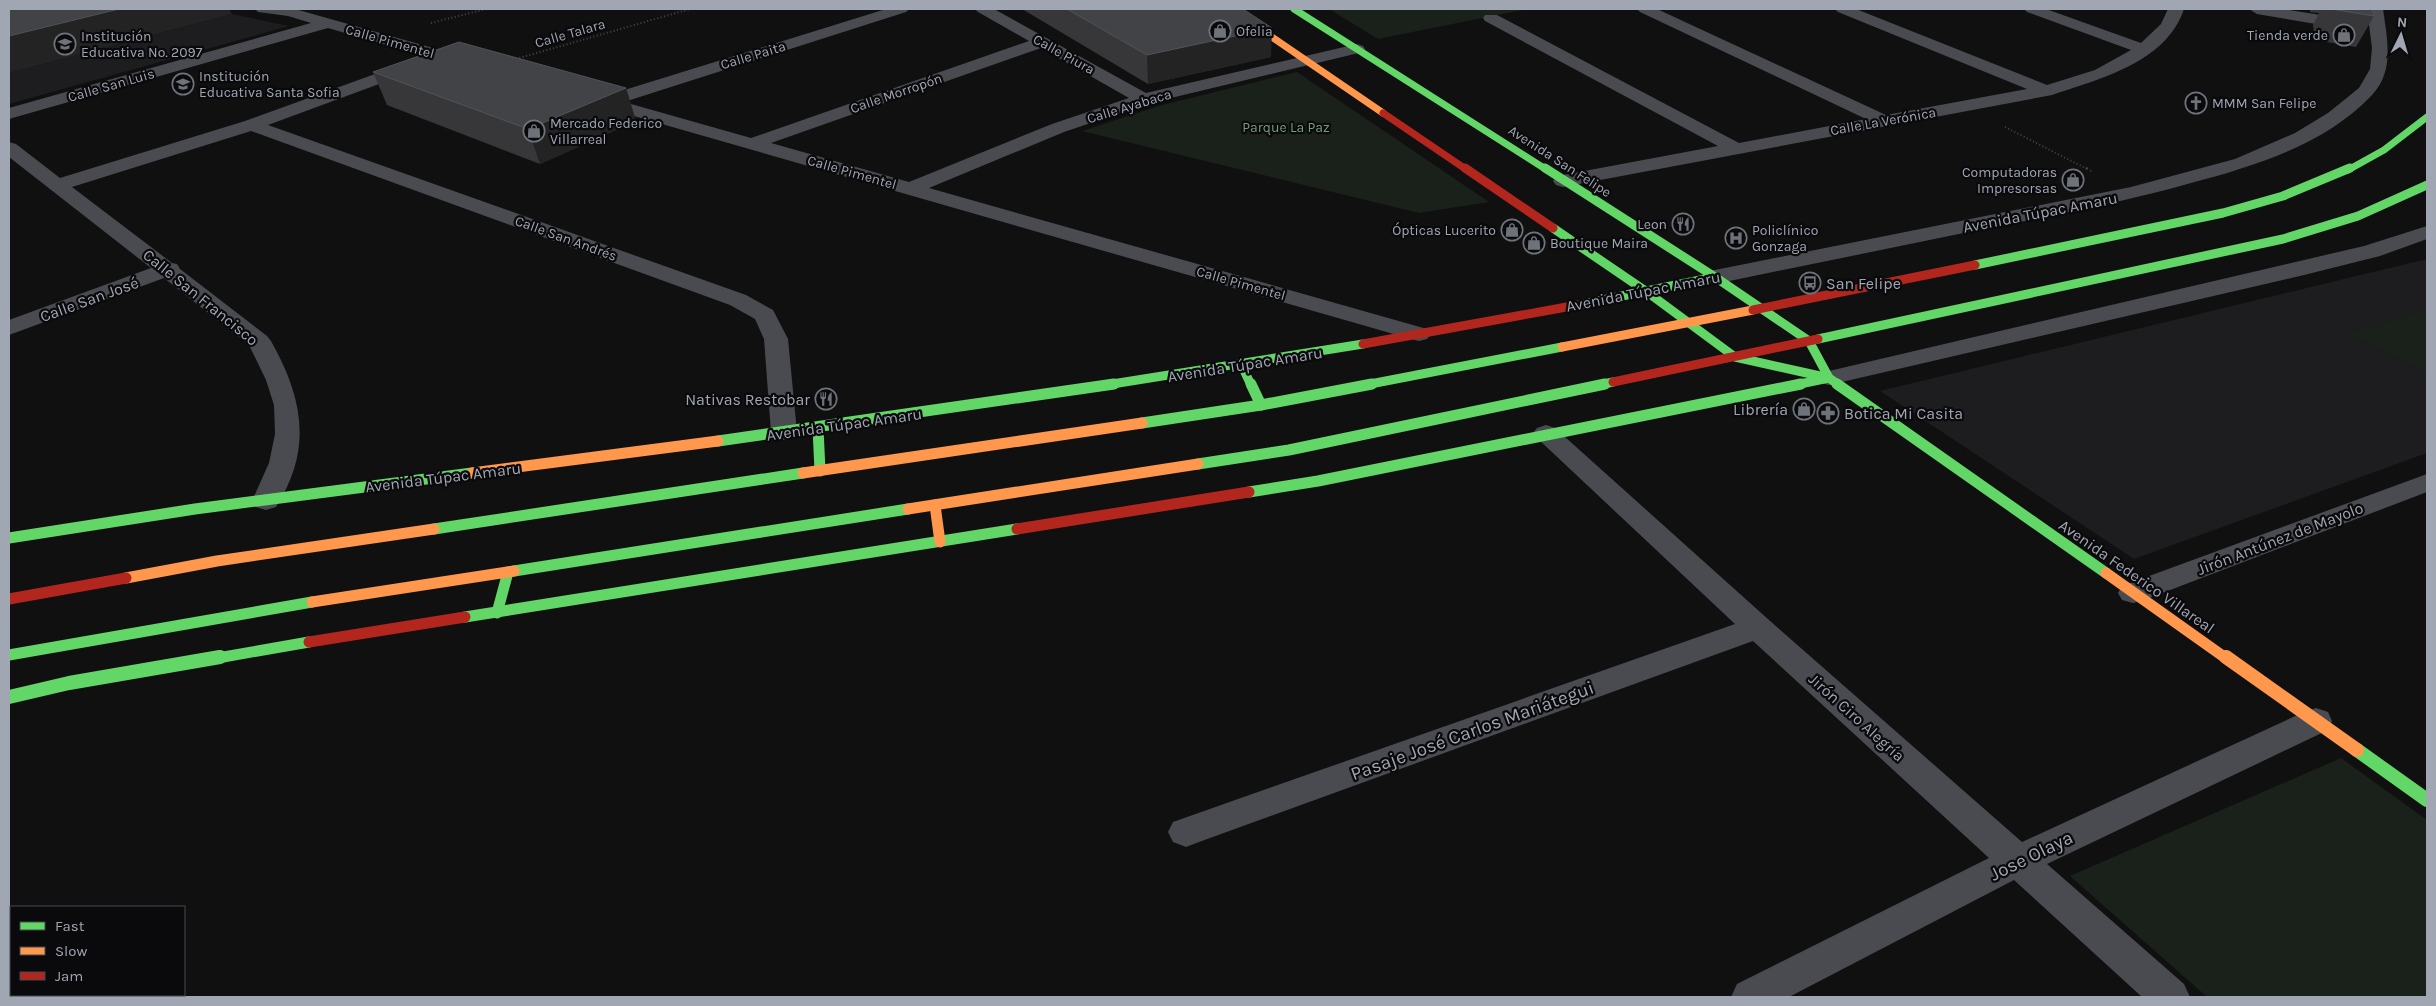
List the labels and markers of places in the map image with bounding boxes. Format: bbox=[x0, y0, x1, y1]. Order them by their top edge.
shop icon: Ofelia bbox=[1208, 19, 1232, 43]
place label: Ofelia bbox=[1236, 23, 1273, 40]
shop icon: Tienda verde bbox=[2332, 23, 2356, 47]
place label: Tienda verde bbox=[2247, 27, 2328, 44]
place label: Institución Educativa No. 2097 bbox=[81, 28, 203, 61]
school or university icon: Institución Educativa No. 2097 bbox=[53, 32, 77, 56]
place label: Institución Educativa Santa Sofia bbox=[199, 68, 340, 101]
school or university icon: Institución Educativa Santa Sofia bbox=[171, 72, 195, 96]
church icon: MMM San Felipe bbox=[2184, 91, 2208, 115]
place label: MMM San Felipe bbox=[2212, 95, 2316, 112]
place label: Mercado Federico Villarreal bbox=[550, 115, 662, 148]
shop icon: Mercado Federico Villarreal bbox=[522, 119, 546, 143]
place label: Computadoras Impresorsas bbox=[1962, 164, 2057, 197]
shop icon: Computadoras Impresorsas bbox=[2061, 168, 2085, 192]
restaurant icon: Leon bbox=[1671, 212, 1695, 236]
place label: Leon bbox=[1637, 216, 1667, 233]
shop icon: Ópticas Lucerito bbox=[1500, 218, 1524, 242]
place label: Ópticas Lucerito bbox=[1392, 222, 1496, 239]
place label: Policlínico Gonzaga bbox=[1752, 222, 1818, 255]
hospital icon: Policlínico Gonzaga bbox=[1724, 226, 1748, 250]
shop icon: Boutique Maira bbox=[1522, 231, 1546, 255]
place label: Boutique Maira bbox=[1550, 235, 1648, 252]
bus stop icon: San Felipe bbox=[1798, 271, 1822, 295]
place label: San Felipe bbox=[1826, 274, 1901, 293]
restaurant icon: Nativas Restobar bbox=[814, 387, 838, 411]
place label: Nativas Restobar bbox=[685, 390, 810, 409]
shop icon: Librería bbox=[1792, 397, 1816, 421]
place label: Librería bbox=[1733, 400, 1788, 419]
pharmacy icon: Botica Mi Casita bbox=[1816, 401, 1840, 425]
place label: Botica Mi Casita bbox=[1844, 404, 1963, 423]

